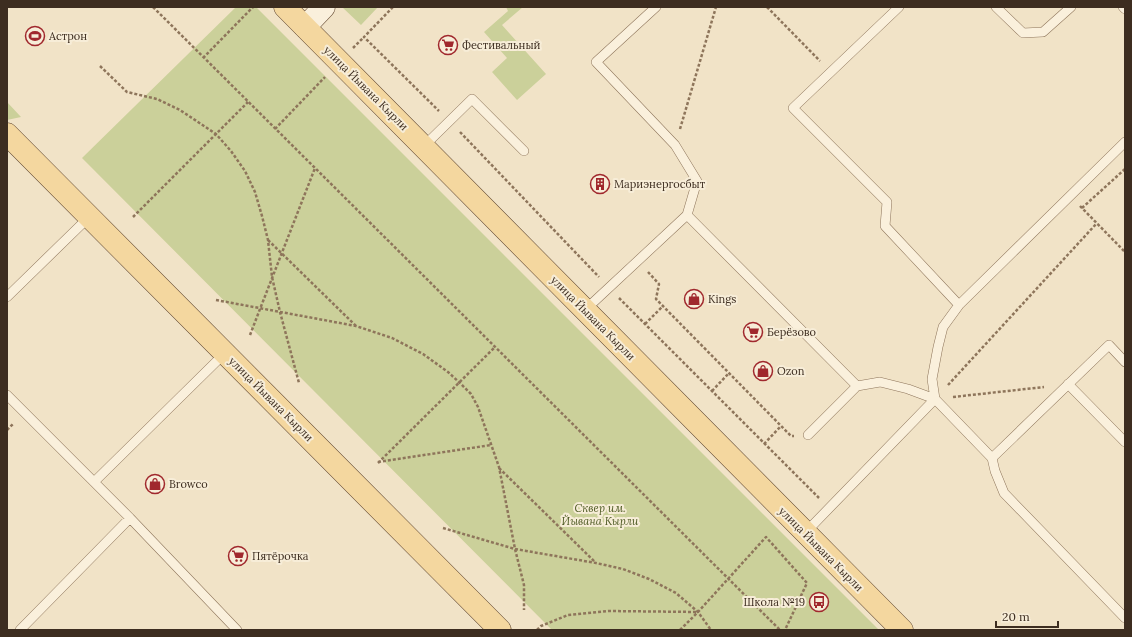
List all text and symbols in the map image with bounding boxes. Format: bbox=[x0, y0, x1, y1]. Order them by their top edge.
sports icon: Астрон bbox=[24, 25, 46, 47]
place label: Астрон bbox=[48, 29, 87, 43]
supermarket icon: Фестивальный bbox=[437, 34, 459, 56]
place label: Фестивальный bbox=[462, 38, 541, 52]
street label: улица Йывана Кырли bbox=[321, 43, 411, 133]
building icon: Мариэнергосбыт bbox=[589, 173, 611, 195]
place label: Мариэнергосбыт bbox=[614, 177, 706, 191]
street label: улица Йывана Кырли bbox=[548, 273, 638, 363]
shop icon: Kings bbox=[683, 288, 705, 310]
place label: Kings bbox=[708, 292, 736, 306]
supermarket icon: Берёзово bbox=[742, 321, 764, 343]
place label: Берёзово bbox=[767, 325, 816, 339]
street label: улица Йывана Кырли bbox=[226, 354, 316, 444]
shop icon: Ozon bbox=[752, 360, 774, 382]
place label: Ozon bbox=[777, 364, 805, 378]
shop icon: Browco bbox=[144, 473, 166, 495]
place label: Browco bbox=[169, 477, 208, 491]
park label: Сквер им. Йывана Кырли bbox=[562, 501, 639, 528]
street label: улица Йывана Кырли bbox=[776, 504, 866, 594]
supermarket icon: Пятёрочка bbox=[227, 545, 249, 567]
place label: Пятёрочка bbox=[252, 549, 309, 563]
bus stop icon: Школа №19 bbox=[808, 591, 830, 613]
place label: Школа №19 bbox=[744, 595, 805, 609]
scale bar bbox=[996, 603, 1058, 629]
text: 20 m bbox=[1002, 609, 1030, 624]

